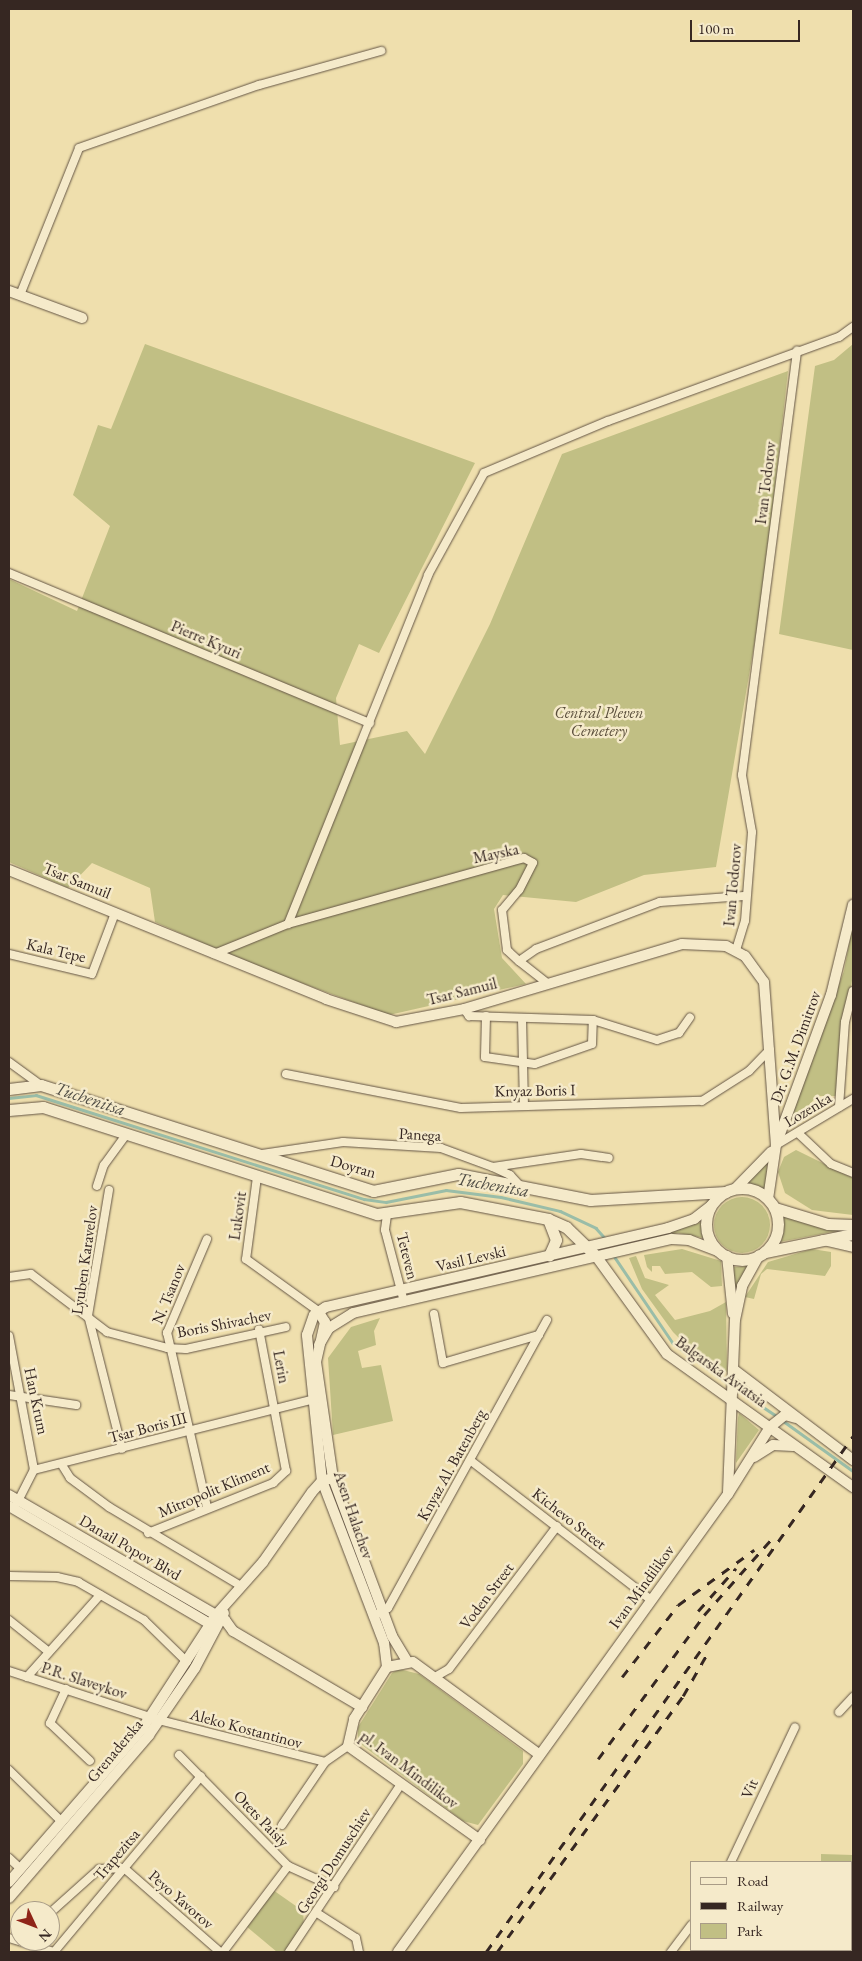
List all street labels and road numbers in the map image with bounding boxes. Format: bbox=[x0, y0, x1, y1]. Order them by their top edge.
street label: Ivan Todorov bbox=[751, 441, 781, 525]
street label: Pierre Kyuri bbox=[168, 617, 244, 663]
street label: Mayska bbox=[471, 840, 521, 868]
street label: Ivan Todorov bbox=[720, 843, 746, 927]
street label: Tsar Samuil bbox=[40, 859, 114, 903]
street label: Kala Tepe bbox=[24, 935, 88, 967]
street label: Tsar Samuil bbox=[425, 974, 499, 1010]
street label: Dr. G.M. Dimitrov bbox=[767, 988, 825, 1106]
street label: Knyaz Boris I bbox=[494, 1081, 576, 1101]
street label: Lozenka bbox=[781, 1088, 835, 1132]
street label: Panega bbox=[398, 1124, 442, 1146]
street label: Doyran bbox=[328, 1151, 378, 1183]
street label: Lukovit bbox=[225, 1190, 251, 1242]
street label: Lyuben Karavelov bbox=[68, 1204, 102, 1316]
street label: Teteven bbox=[392, 1230, 422, 1282]
street label: Vasil Levski bbox=[434, 1242, 508, 1276]
street label: N. Tsanov bbox=[148, 1261, 190, 1327]
street label: Boris Shivachev bbox=[175, 1305, 273, 1343]
street label: Balgarska Aviatsia bbox=[672, 1332, 770, 1412]
street label: Lerin bbox=[268, 1349, 294, 1385]
street label: Han Krum bbox=[20, 1366, 52, 1436]
street label: Knyaz Al. Batenberg bbox=[413, 1406, 491, 1524]
street label: Tsar Boris III bbox=[107, 1408, 189, 1448]
street label: Mitropolit Kliment bbox=[155, 1458, 273, 1522]
street label: Asen Halachev bbox=[329, 1469, 377, 1561]
street label: Kichevo Street bbox=[528, 1484, 610, 1554]
street label: Danail Popov Blvd bbox=[76, 1511, 184, 1585]
street label: Ivan Mindilikov bbox=[605, 1541, 679, 1633]
street label: Voden Street bbox=[456, 1559, 518, 1633]
street label: P.R. Slaveykov bbox=[39, 1658, 129, 1704]
street label: Aleko Kostantinov bbox=[188, 1705, 304, 1753]
street label: Grenaderska bbox=[83, 1715, 147, 1787]
street label: pl. Ivan Mindilikov bbox=[356, 1727, 462, 1813]
street label: Vit bbox=[737, 1776, 763, 1802]
street label: Otets Paisiy bbox=[229, 1787, 293, 1851]
street label: Georgi Domuschiev bbox=[292, 1804, 376, 1918]
street label: Trapezitsa bbox=[90, 1825, 144, 1885]
street label: Peyo Yavorov bbox=[144, 1866, 218, 1934]

